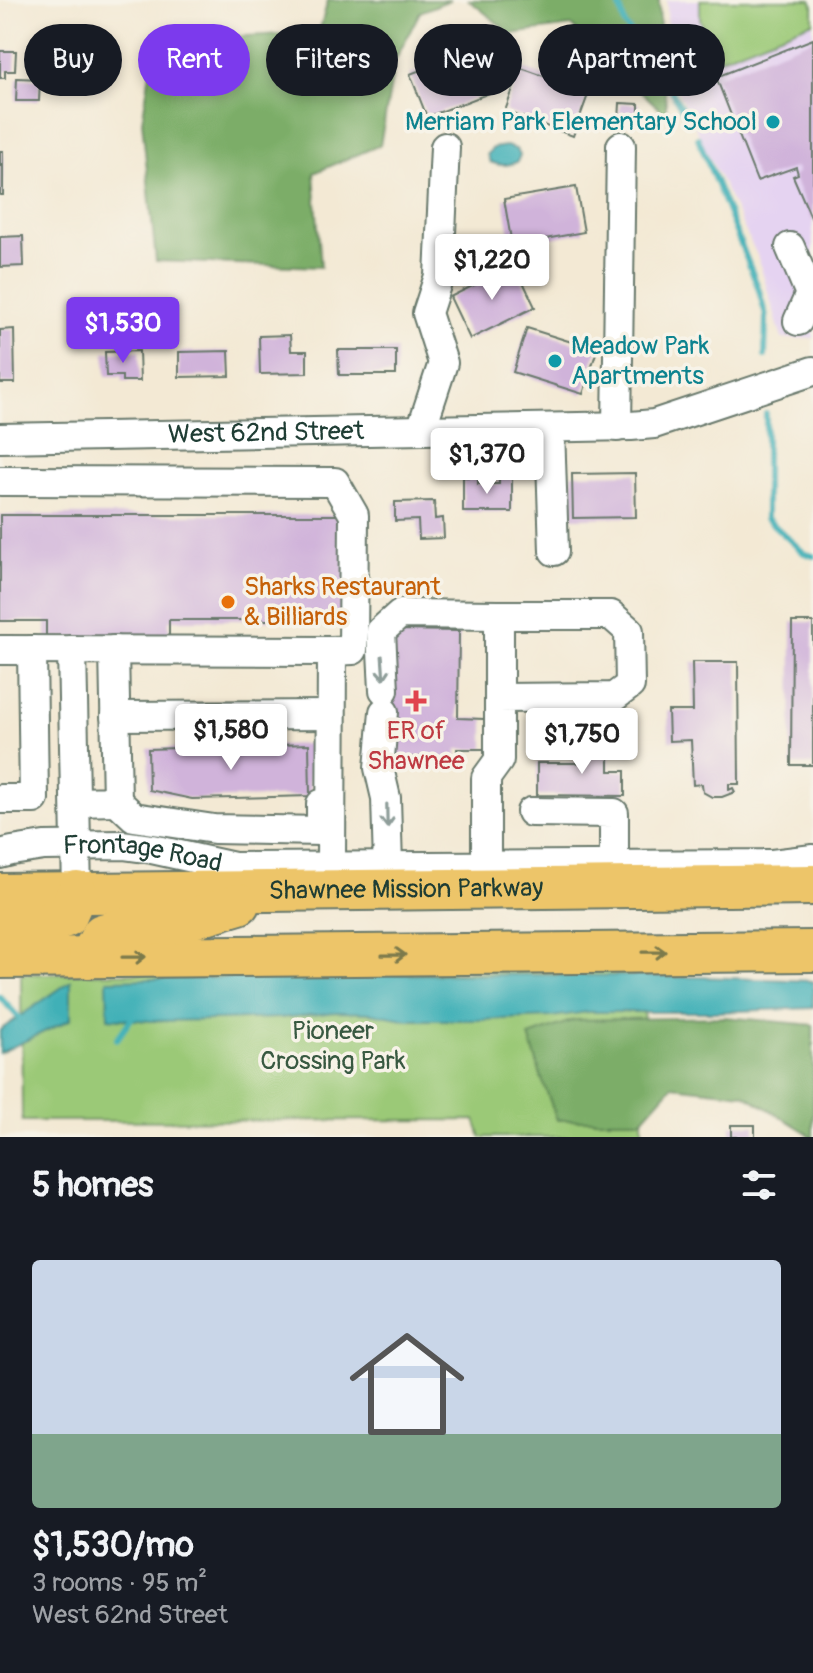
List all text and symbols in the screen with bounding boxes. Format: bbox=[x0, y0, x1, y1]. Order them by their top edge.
chip: Buy bbox=[24, 24, 122, 96]
chip: Rent bbox=[138, 24, 250, 96]
chip: Filters bbox=[266, 24, 398, 96]
chip: New bbox=[414, 24, 522, 96]
chip: Apartment bbox=[538, 24, 725, 96]
place label: Merriam Park Elementary School bbox=[405, 106, 757, 138]
marker: Merriam Park Elementary School bbox=[764, 113, 782, 131]
pin: $1,220 bbox=[427, 234, 557, 302]
text: $1,220 bbox=[453, 244, 531, 276]
pin: $1,530 bbox=[58, 297, 188, 365]
text: $1,530 bbox=[84, 307, 162, 339]
place label: Meadow Park Apartments bbox=[571, 330, 709, 392]
marker: Meadow Park Apartments bbox=[546, 352, 564, 370]
street label: West 62nd Street bbox=[168, 415, 365, 451]
pin: $1,370 bbox=[422, 428, 552, 496]
text: $1,370 bbox=[449, 438, 525, 470]
place label: Sharks Restaurant & Billiards bbox=[244, 571, 441, 633]
marker: Sharks Restaurant & Billiards bbox=[219, 593, 237, 611]
one-way arrow bbox=[376, 654, 391, 681]
marker: ER of Shawnee bbox=[405, 690, 427, 712]
pin: $1,580 bbox=[166, 704, 296, 772]
pin: $1,750 bbox=[517, 708, 647, 776]
text: $1,580 bbox=[193, 714, 269, 746]
place label: ER of Shawnee bbox=[367, 715, 465, 777]
text: $1,750 bbox=[544, 718, 620, 750]
one-way arrow bbox=[379, 802, 394, 829]
street label: Frontage Road bbox=[63, 829, 225, 880]
street label: Shawnee Mission Parkway bbox=[268, 872, 544, 907]
one-way arrow bbox=[640, 944, 667, 960]
one-way arrow bbox=[380, 947, 407, 963]
one-way arrow bbox=[120, 949, 147, 965]
park label: Pioneer Crossing Park bbox=[260, 1015, 406, 1077]
icon: filters bbox=[737, 1163, 781, 1207]
text: 5 homes bbox=[32, 1164, 153, 1207]
icon: home bbox=[335, 1312, 479, 1456]
text: $1,530/mo bbox=[32, 1524, 194, 1567]
text: 3 rooms · 95 m² bbox=[32, 1567, 207, 1599]
text: West 62nd Street bbox=[32, 1599, 228, 1631]

